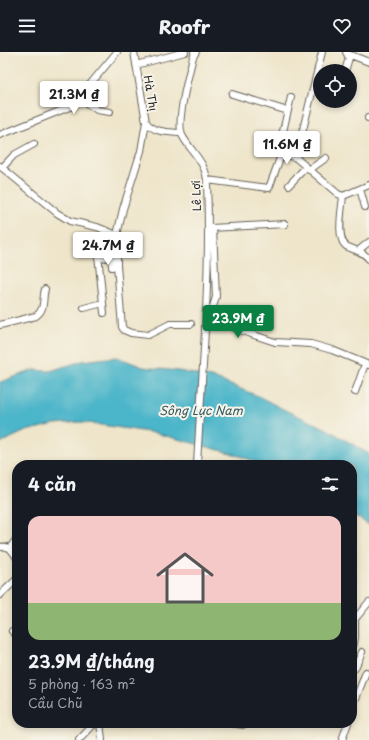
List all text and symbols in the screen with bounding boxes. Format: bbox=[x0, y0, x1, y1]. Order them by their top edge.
text: Roofr bbox=[159, 13, 210, 40]
icon: menu bbox=[16, 15, 38, 37]
icon: heart bbox=[331, 15, 353, 37]
map controls bbox=[313, 64, 357, 108]
button: locate bbox=[313, 64, 357, 108]
street label: Hà Thị bbox=[139, 74, 163, 112]
pin: 21.3M ₫ bbox=[37, 81, 111, 115]
text: 21.3M ₫ bbox=[49, 84, 99, 103]
pin: 11.6M ₫ bbox=[250, 131, 324, 165]
text: 11.6M ₫ bbox=[263, 134, 311, 153]
street label: Lê Lợi bbox=[187, 180, 205, 212]
pin: 24.7M ₫ bbox=[71, 232, 145, 266]
text: 24.7M ₫ bbox=[82, 235, 134, 254]
pin: 23.9M ₫ bbox=[201, 305, 275, 339]
text: 23.9M ₫ bbox=[212, 308, 264, 327]
water label: Sông Lục Nam bbox=[159, 401, 244, 419]
text: 4 căn bbox=[28, 471, 76, 497]
icon: filters bbox=[319, 473, 341, 495]
icon: home bbox=[149, 542, 221, 614]
text: 23.9M ₫/tháng bbox=[28, 648, 155, 674]
text: 5 phòng · 163 m² bbox=[28, 674, 135, 693]
text: Cầu Chũ bbox=[28, 693, 83, 712]

